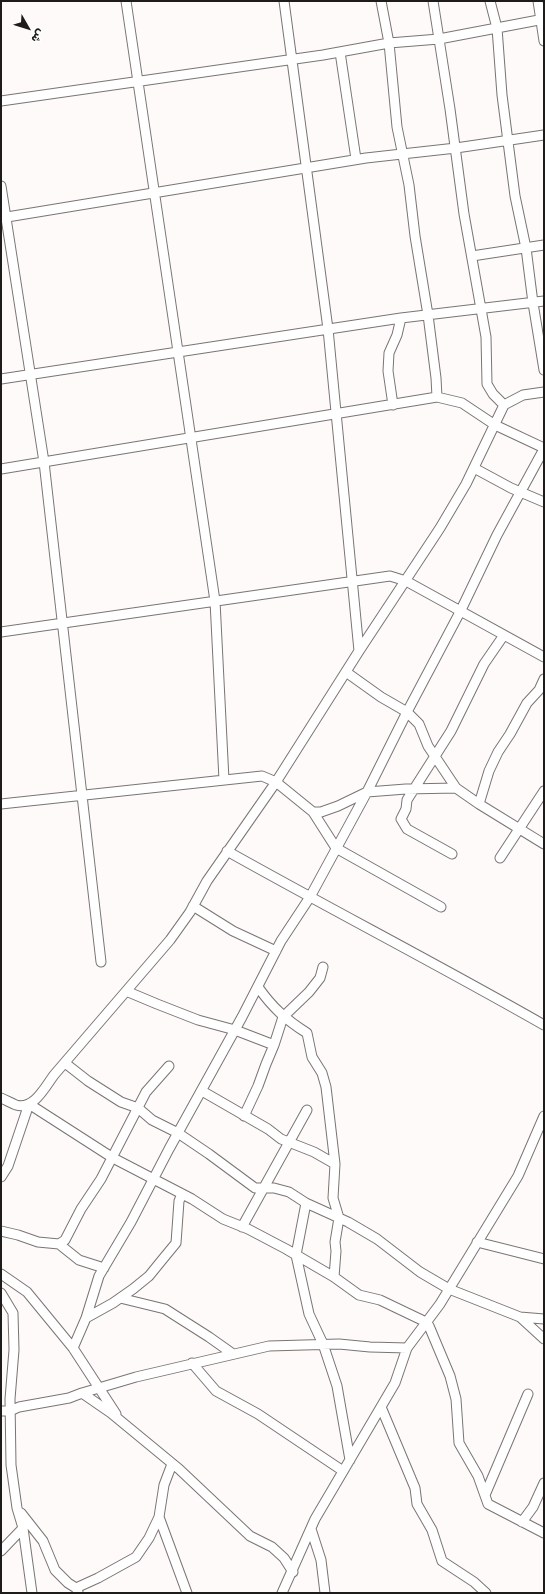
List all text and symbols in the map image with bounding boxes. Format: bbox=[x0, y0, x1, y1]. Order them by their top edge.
north arrow bbox=[8, 8, 48, 48]
text: ش bbox=[28, 26, 47, 45]

